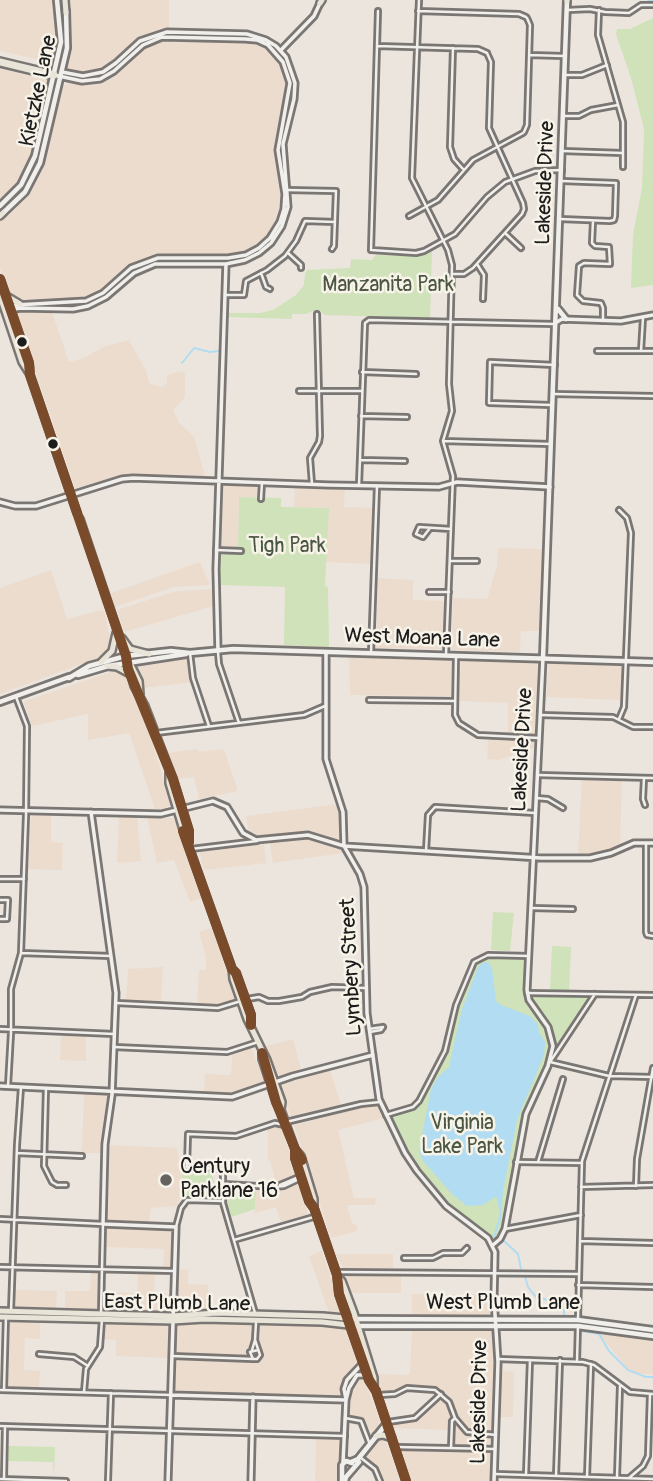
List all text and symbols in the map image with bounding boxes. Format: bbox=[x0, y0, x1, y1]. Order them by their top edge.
street label: Kietzke Lane bbox=[15, 33, 63, 149]
street label: Lakeside Drive bbox=[531, 121, 561, 245]
park label: Manzanita Park bbox=[322, 273, 454, 299]
unlabelled marker bbox=[15, 335, 29, 349]
unlabelled marker bbox=[46, 437, 60, 451]
park label: Tigh Park bbox=[248, 534, 326, 560]
street label: West Moana Lane bbox=[344, 624, 500, 654]
street label: Lakeside Drive bbox=[507, 687, 539, 813]
street label: Lymbery Street bbox=[336, 897, 368, 1037]
park label: Virginia Lake Park bbox=[421, 1111, 503, 1161]
place label: Century Parklane 16 bbox=[180, 1155, 278, 1205]
marker: Century Parklane 16 bbox=[158, 1172, 174, 1188]
street label: East Plumb Lane bbox=[104, 1290, 250, 1318]
street label: West Plumb Lane bbox=[426, 1291, 580, 1317]
street label: Lakeside Drive bbox=[466, 1340, 494, 1464]

